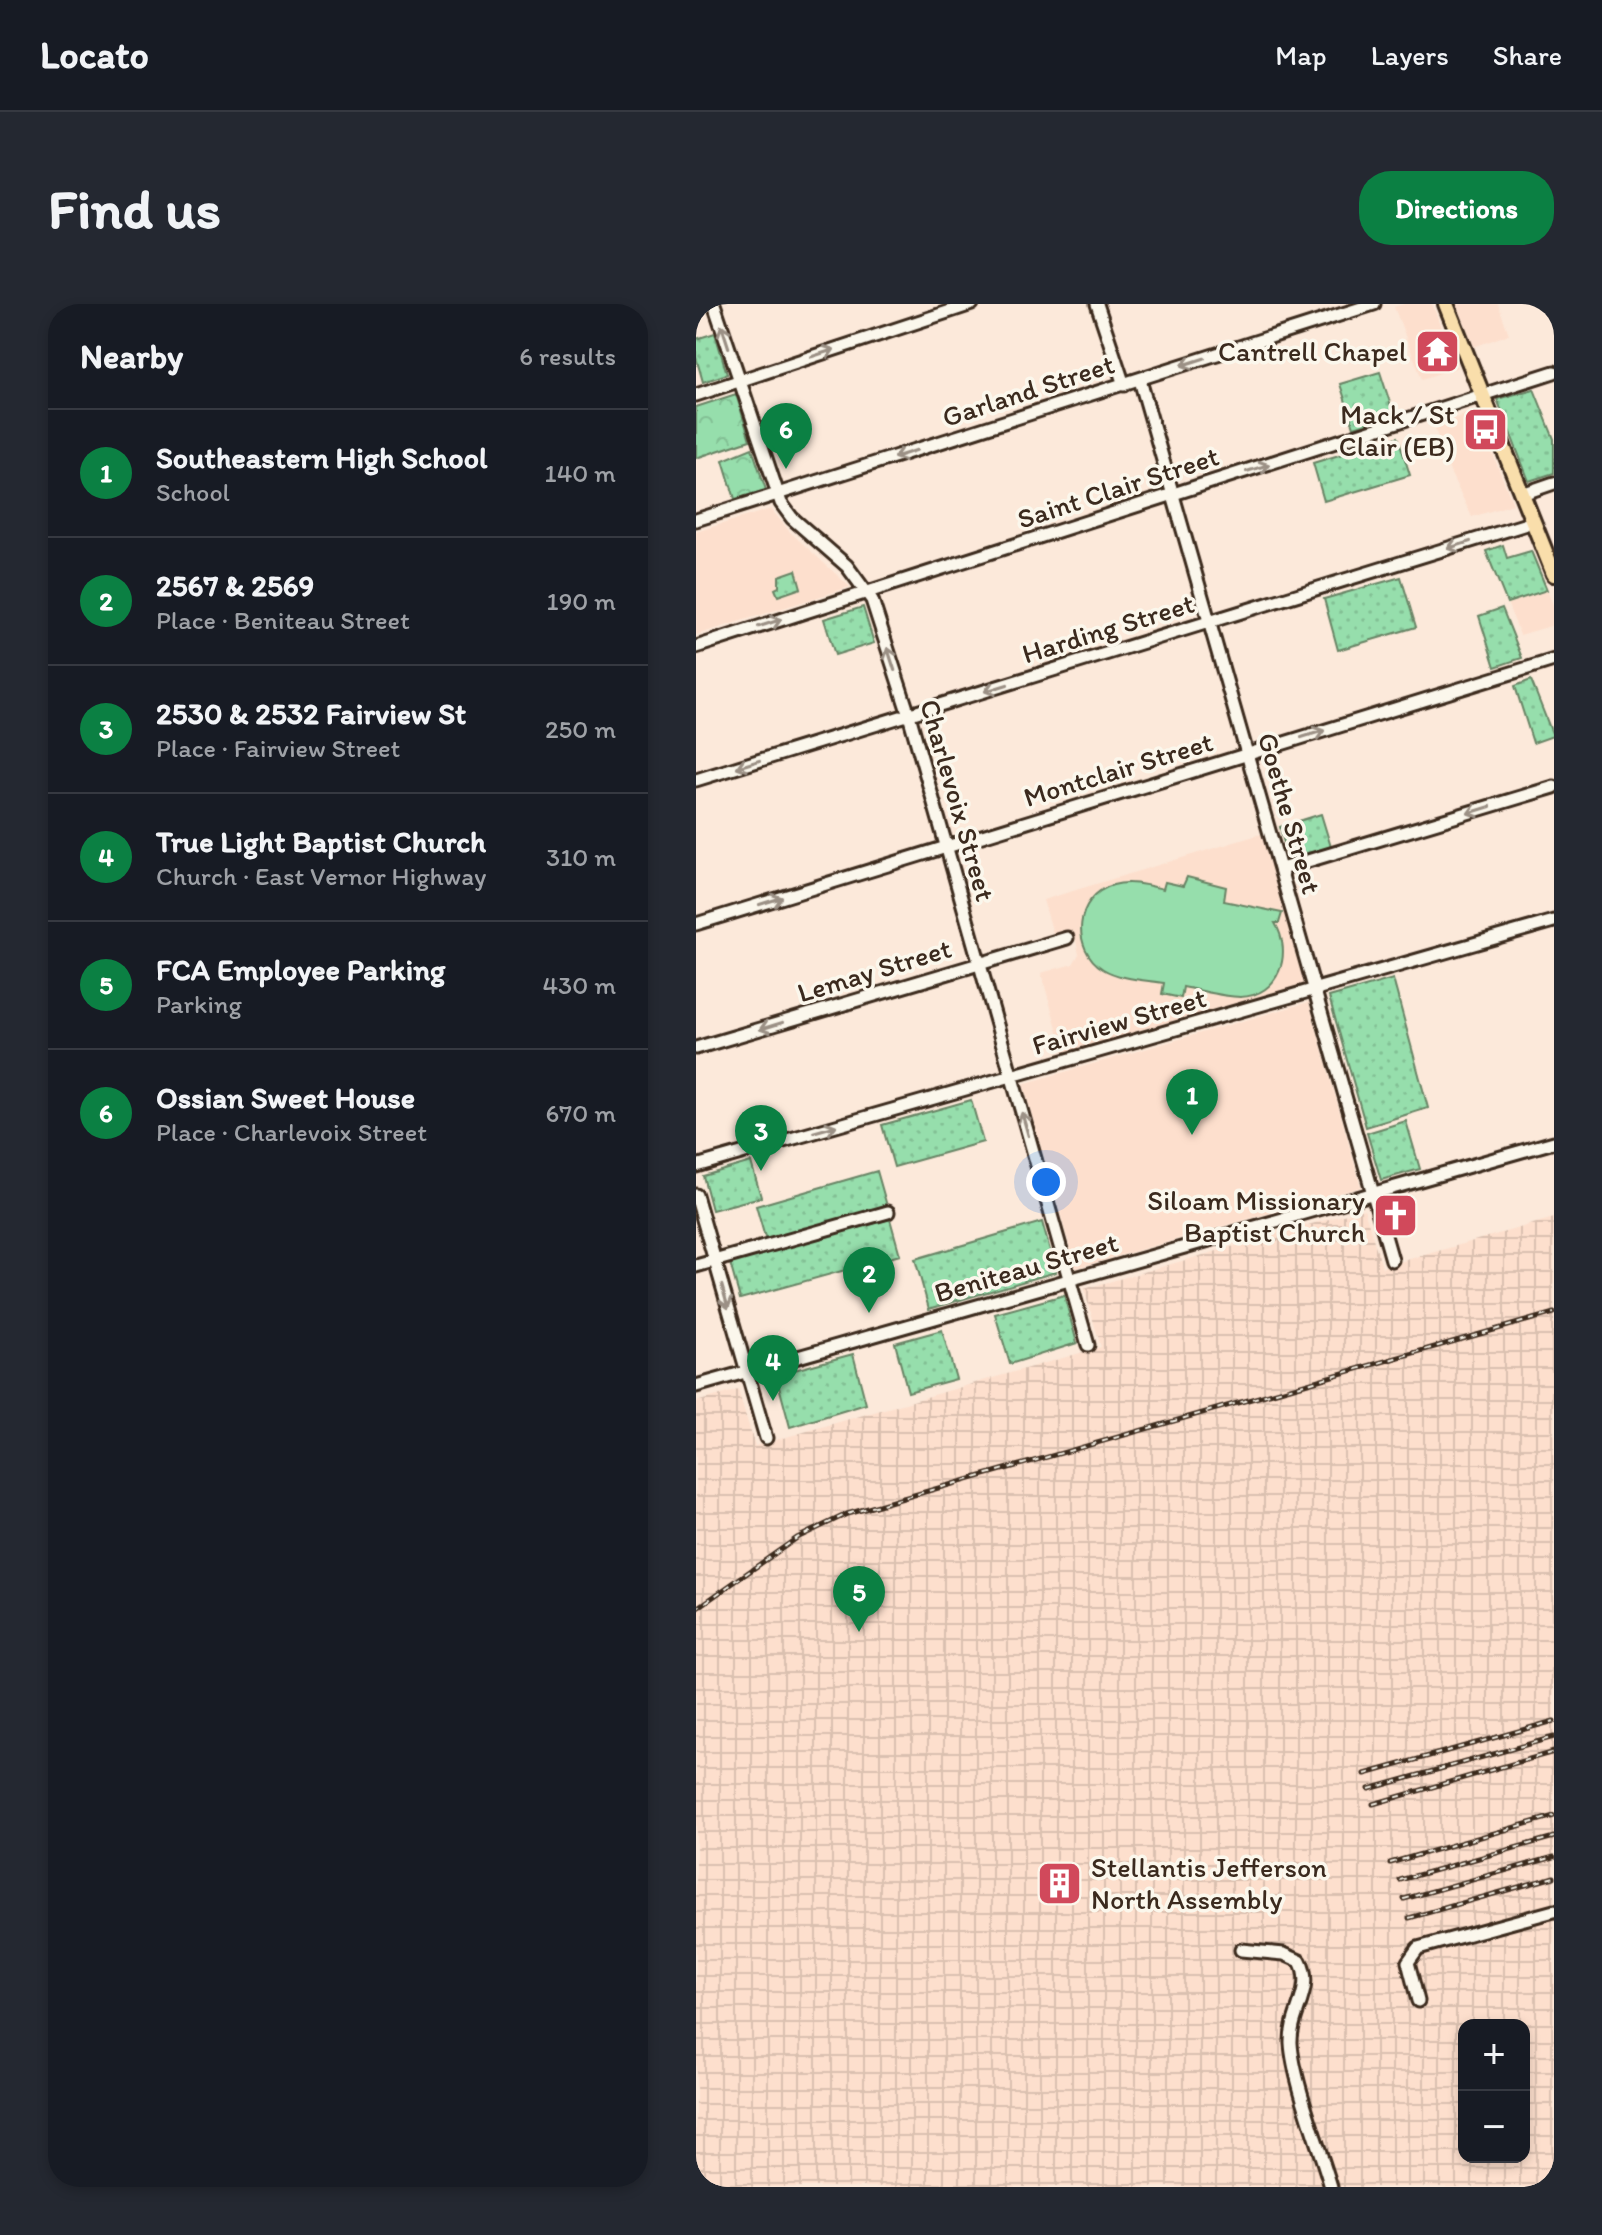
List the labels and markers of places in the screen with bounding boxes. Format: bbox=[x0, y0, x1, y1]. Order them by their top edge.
temple icon: Cantrell Chapel bbox=[1414, 327, 1462, 375]
place label: Cantrell Chapel bbox=[1218, 334, 1407, 368]
place label: Mack / St Clair (EB) bbox=[1339, 397, 1455, 463]
pin: 6 bbox=[760, 403, 812, 469]
bus stop icon: Mack / St Clair (EB) bbox=[1462, 406, 1510, 454]
pin: 1 bbox=[1166, 1069, 1218, 1135]
pin: 3 bbox=[735, 1105, 787, 1171]
place label: Siloam Missionary Baptist Church bbox=[1147, 1183, 1365, 1249]
church icon: Siloam Missionary Baptist Church bbox=[1372, 1192, 1420, 1240]
pin: 2 bbox=[843, 1247, 895, 1313]
pin: 4 bbox=[747, 1335, 799, 1401]
pin: 5 bbox=[833, 1566, 885, 1632]
place label: Stellantis Jefferson North Assembly bbox=[1091, 1850, 1327, 1916]
building icon: Stellantis Jefferson North Assembly bbox=[1036, 1859, 1084, 1907]

